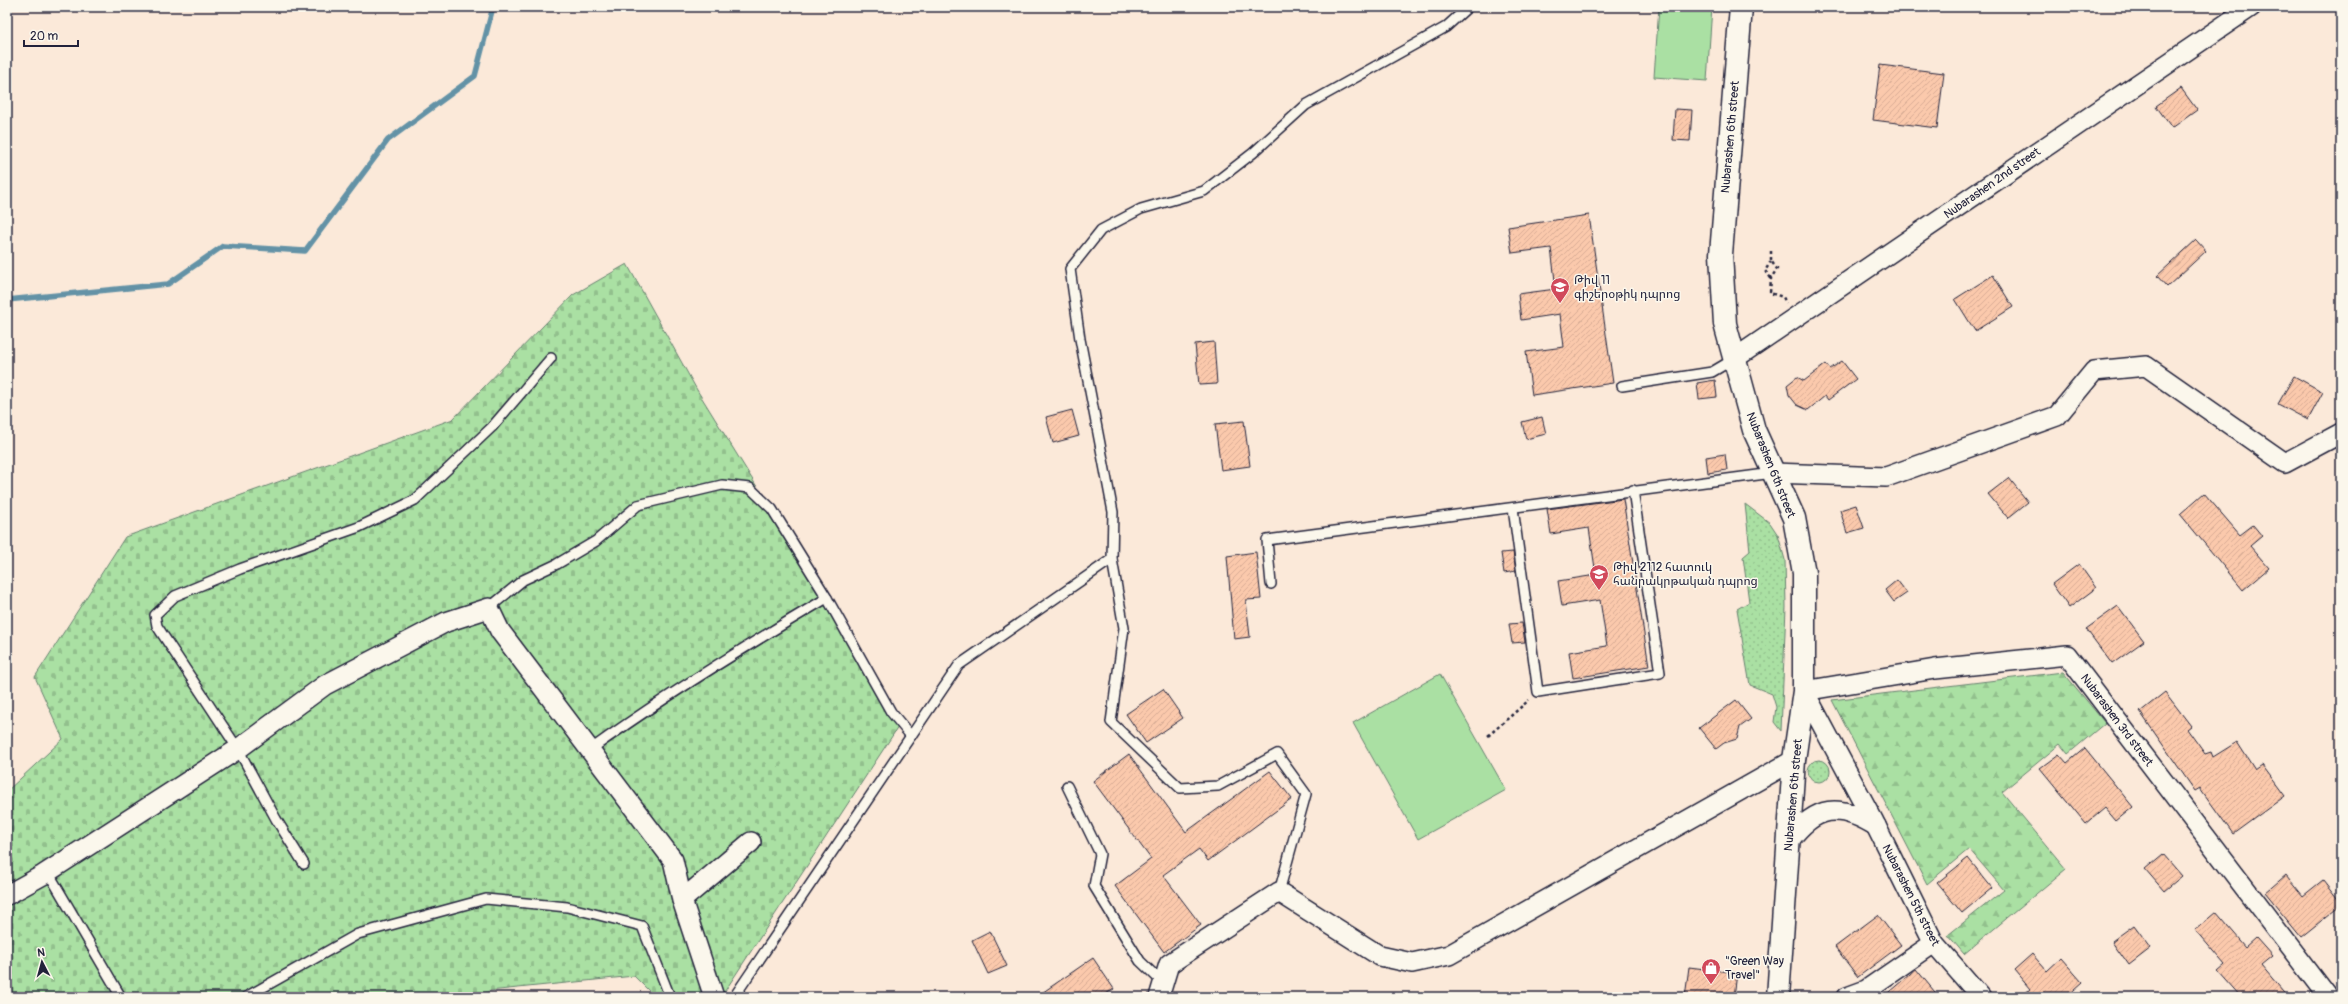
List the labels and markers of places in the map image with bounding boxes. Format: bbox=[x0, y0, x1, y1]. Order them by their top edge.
place label: Թիվ 11 գիշերօթիկ դպրոց bbox=[1574, 273, 1680, 302]
school or university icon: Թիվ 11 գիշերօթիկ դպրոց bbox=[1549, 276, 1571, 304]
place label: Թիվ 2112 հատուկ հանրակրթական դպրոց bbox=[1613, 560, 1758, 589]
school or university icon: Թիվ 2112 հատուկ հանրակրթական դպրոց bbox=[1588, 563, 1610, 591]
place label: "Green Way Travel" bbox=[1725, 954, 1784, 983]
shop icon: "Green Way Travel" bbox=[1700, 957, 1722, 985]

